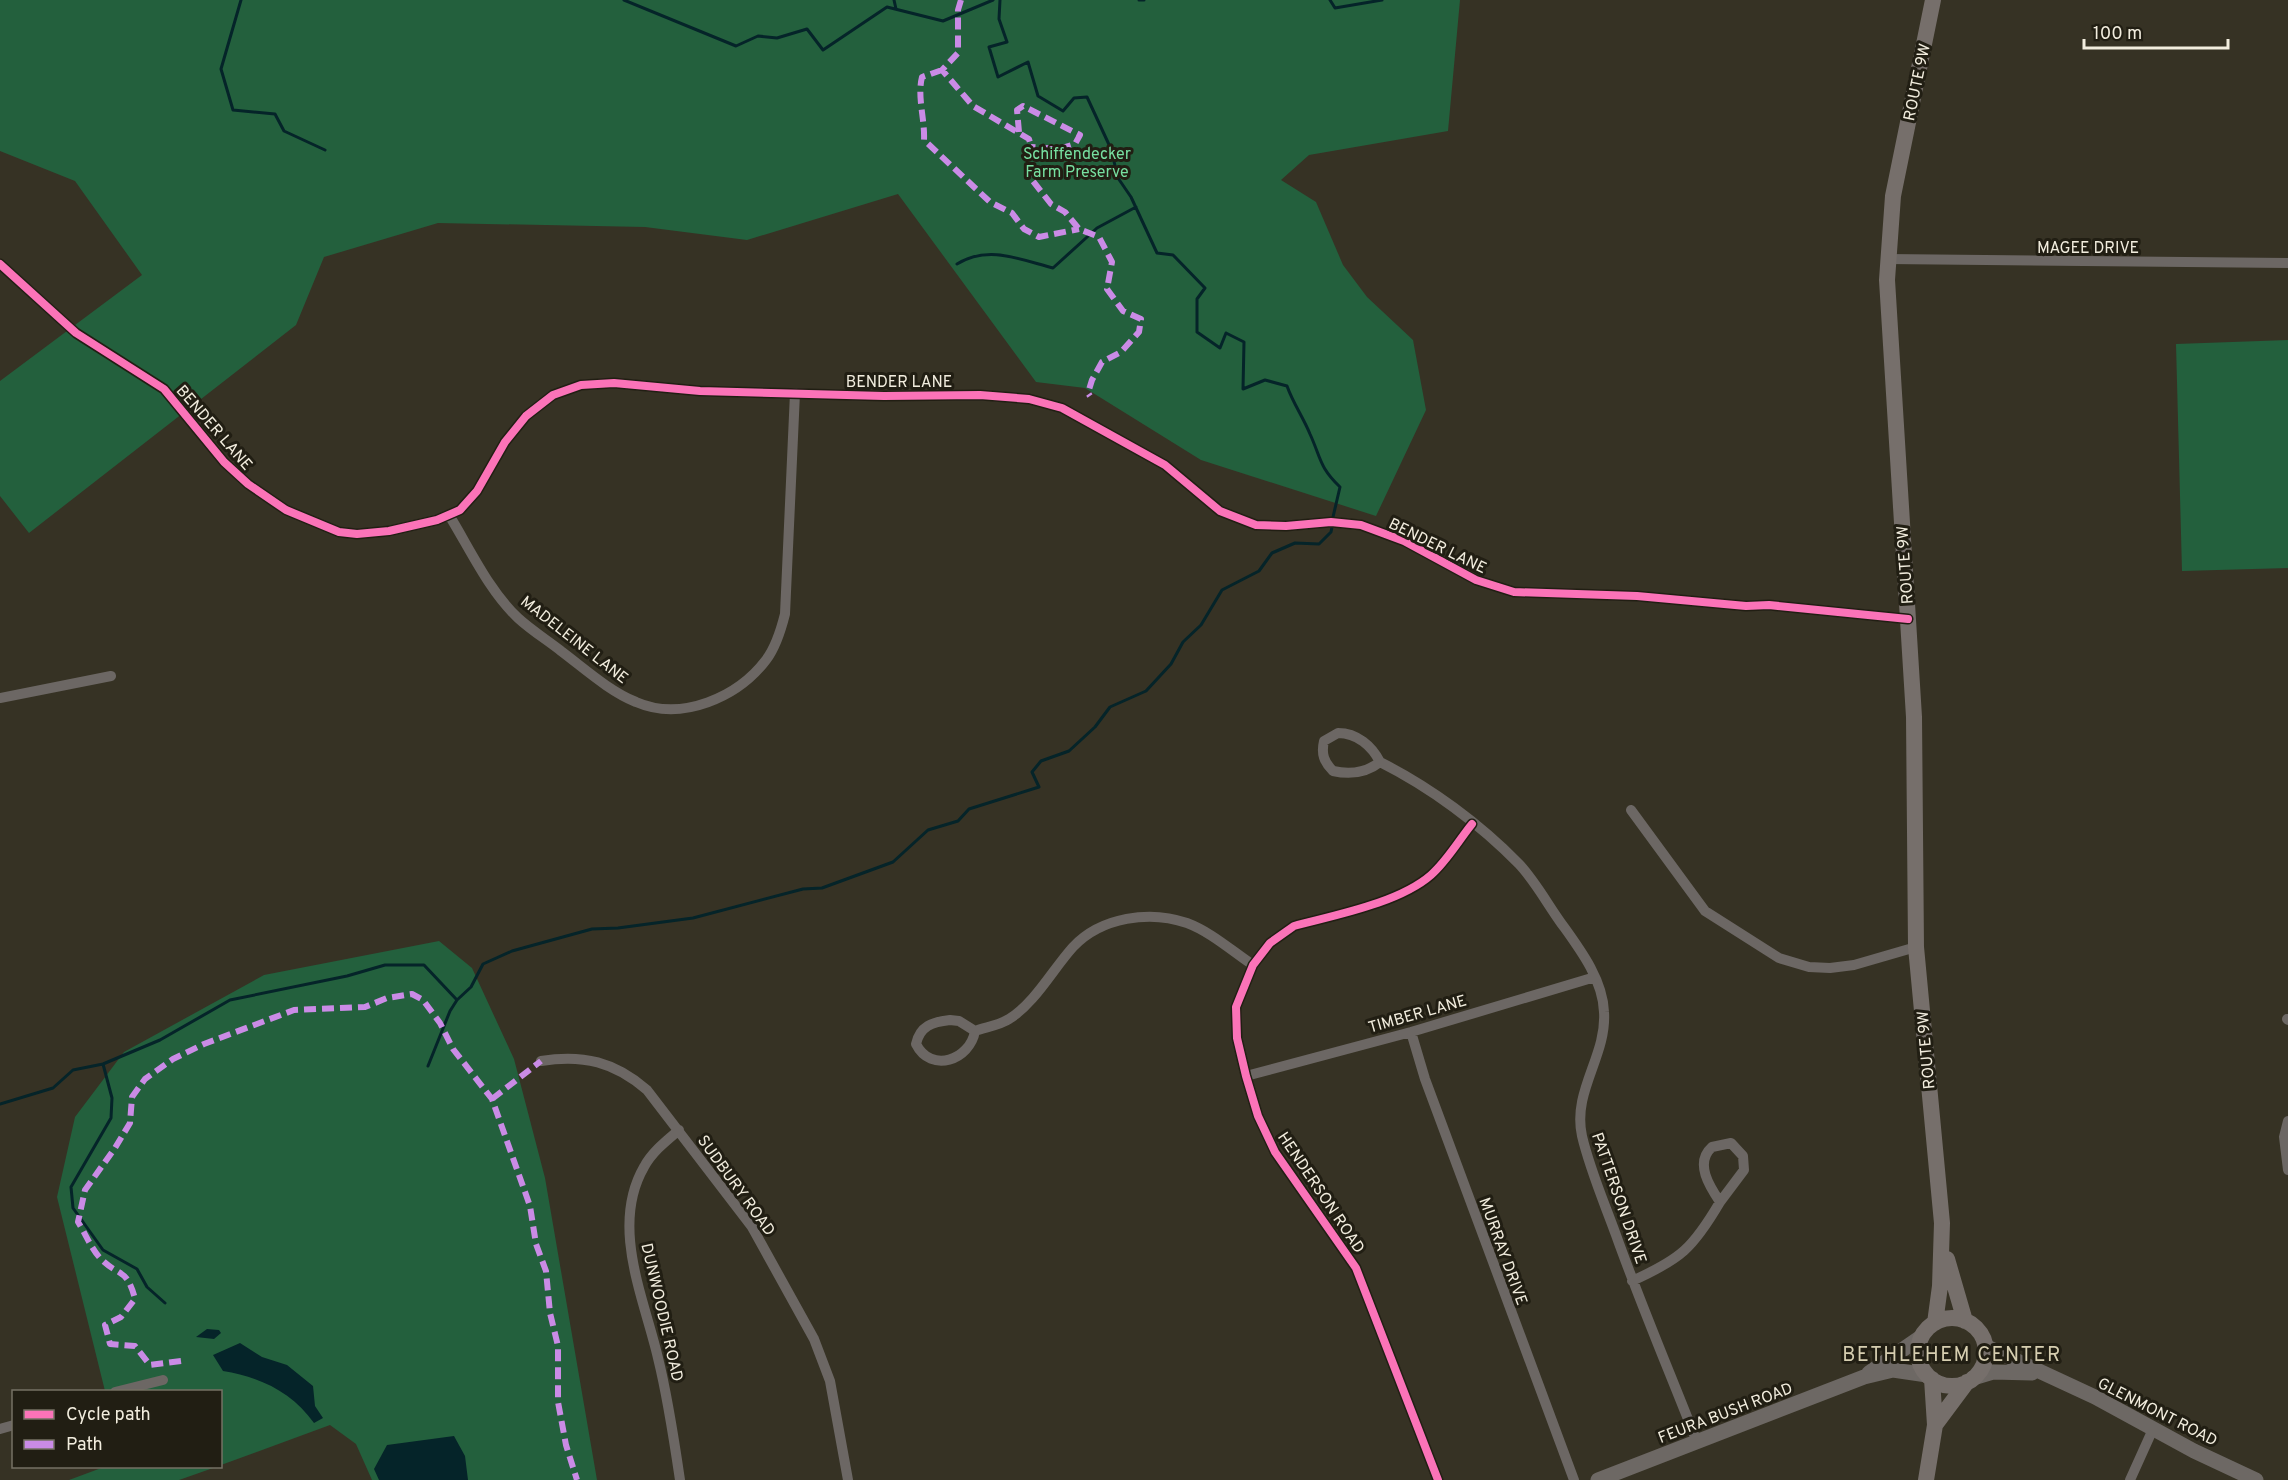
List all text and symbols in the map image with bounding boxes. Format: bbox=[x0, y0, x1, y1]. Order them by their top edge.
scale bar bbox=[2084, 12, 2228, 50]
text: 100 m bbox=[2093, 23, 2142, 46]
street label: ROUTE 9W bbox=[1900, 42, 1936, 123]
park label: Schiffendecker Farm Preserve bbox=[1023, 145, 1131, 183]
street label: MAGEE DRIVE bbox=[2037, 239, 2139, 259]
street label: BENDER LANE bbox=[846, 373, 952, 393]
street label: BENDER LANE bbox=[171, 382, 256, 475]
street label: BENDER LANE bbox=[1385, 514, 1489, 579]
street label: ROUTE 9W bbox=[1893, 525, 1919, 605]
street label: MADELEINE LANE bbox=[516, 592, 632, 689]
street label: TIMBER LANE bbox=[1366, 991, 1469, 1039]
street label: ROUTE 9W bbox=[1914, 1010, 1940, 1090]
street label: HENDERSON ROAD bbox=[1272, 1129, 1368, 1258]
street label: PATTERSON DRIVE bbox=[1586, 1130, 1650, 1267]
street label: SUDBURY ROAD bbox=[692, 1132, 779, 1240]
street label: MURRAY DRIVE bbox=[1473, 1195, 1531, 1308]
street label: DUNWOODIE ROAD bbox=[635, 1241, 687, 1384]
district label: BETHLEHEM CENTER bbox=[1842, 1343, 2062, 1369]
street label: GLENMONT ROAD bbox=[2094, 1374, 2220, 1452]
street label: FEURA BUSH ROAD bbox=[1655, 1379, 1796, 1449]
legend bbox=[12, 1390, 222, 1468]
text: Cycle path bbox=[66, 1404, 151, 1427]
text: Path bbox=[66, 1434, 103, 1457]

